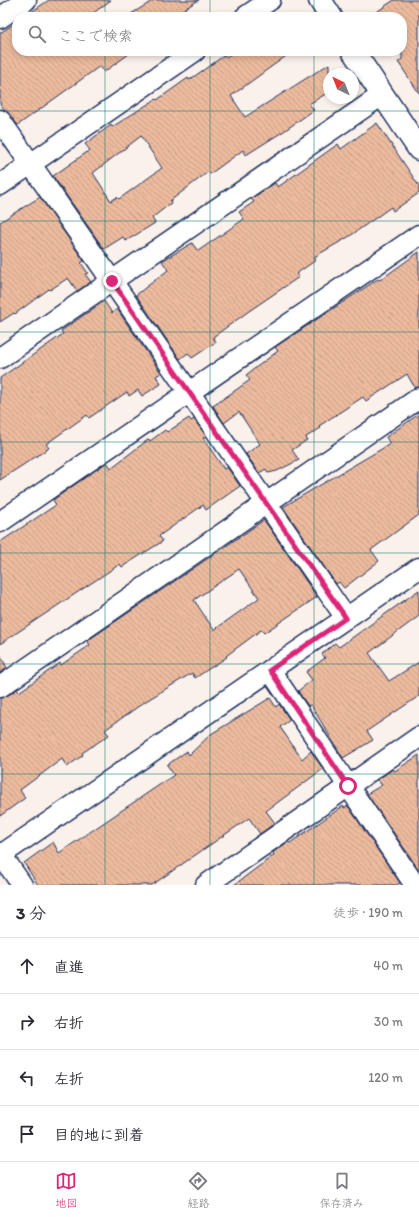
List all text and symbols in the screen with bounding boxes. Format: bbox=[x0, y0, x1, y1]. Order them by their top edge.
search box bbox=[12, 12, 407, 56]
icon: search bbox=[26, 23, 48, 45]
text: ここで検索 bbox=[58, 27, 133, 45]
north arrow bbox=[323, 68, 359, 104]
route end bbox=[103, 272, 121, 290]
route start bbox=[339, 777, 357, 795]
text: 3 分 bbox=[16, 903, 46, 923]
text: 徒歩 · 190 m bbox=[333, 905, 403, 920]
icon: ahead bbox=[16, 955, 38, 977]
text: 直進 bbox=[54, 958, 84, 976]
text: 40 m bbox=[373, 958, 403, 973]
icon: right bbox=[16, 1011, 38, 1033]
text: 右折 bbox=[54, 1014, 84, 1032]
text: 30 m bbox=[374, 1014, 403, 1029]
icon: left bbox=[16, 1067, 38, 1089]
text: 左折 bbox=[54, 1070, 84, 1088]
text: 120 m bbox=[368, 1070, 403, 1085]
icon: arrive bbox=[16, 1123, 38, 1145]
text: 目的地に到着 bbox=[54, 1126, 144, 1144]
tab: 地図 bbox=[55, 1170, 77, 1210]
tab: 経路 bbox=[187, 1170, 209, 1210]
tab: 保存済み bbox=[320, 1170, 364, 1210]

